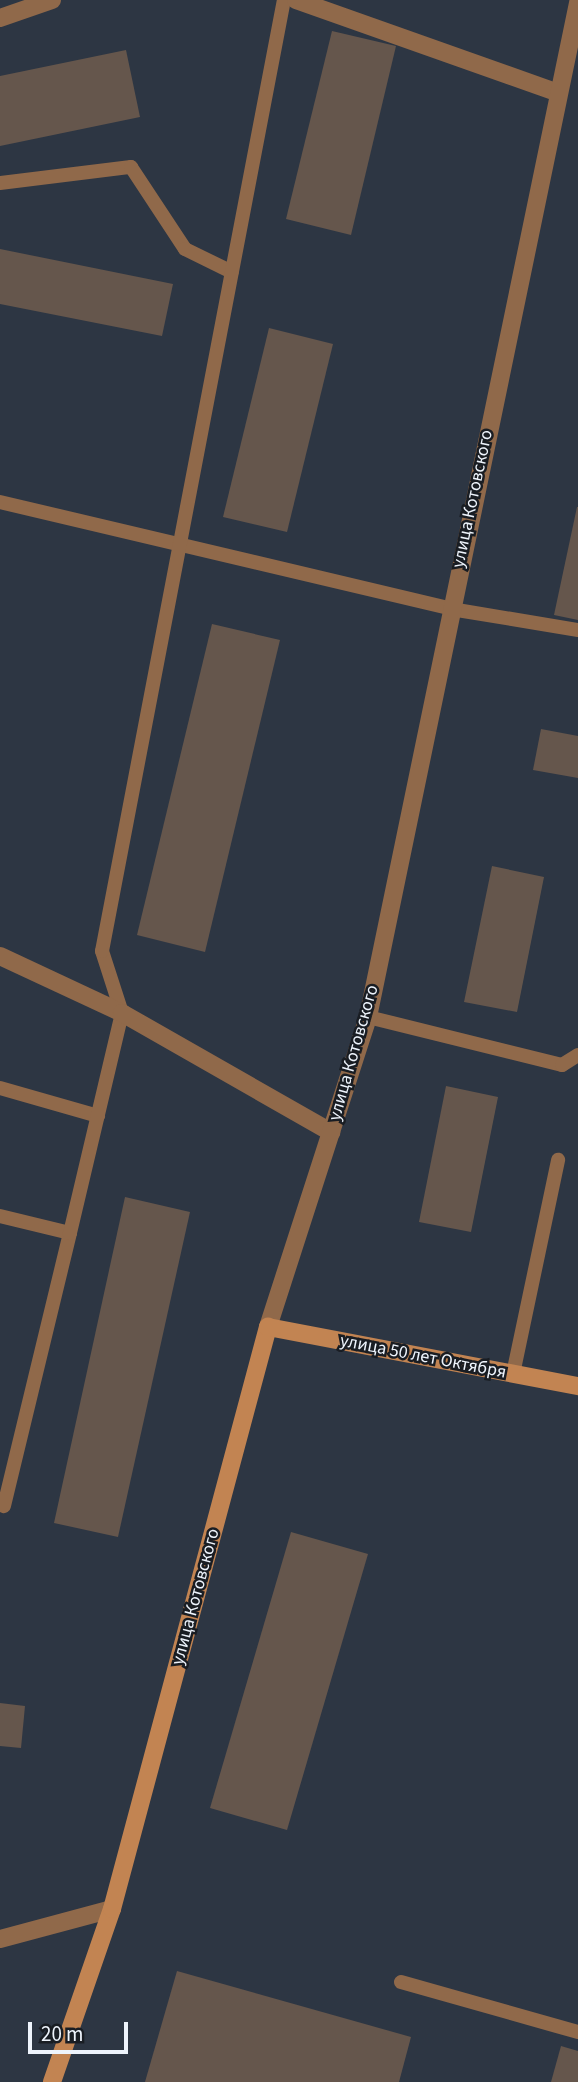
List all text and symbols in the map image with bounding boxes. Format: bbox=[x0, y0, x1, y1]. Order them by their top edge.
street label: улица Котовского bbox=[448, 428, 498, 570]
street label: улица Котовского bbox=[324, 983, 384, 1123]
street label: улица 50 лет Октября bbox=[338, 1330, 508, 1384]
street label: улица Котовского bbox=[167, 1526, 225, 1668]
scale bar bbox=[32, 2008, 131, 2052]
text: 20 m bbox=[41, 2019, 83, 2049]

